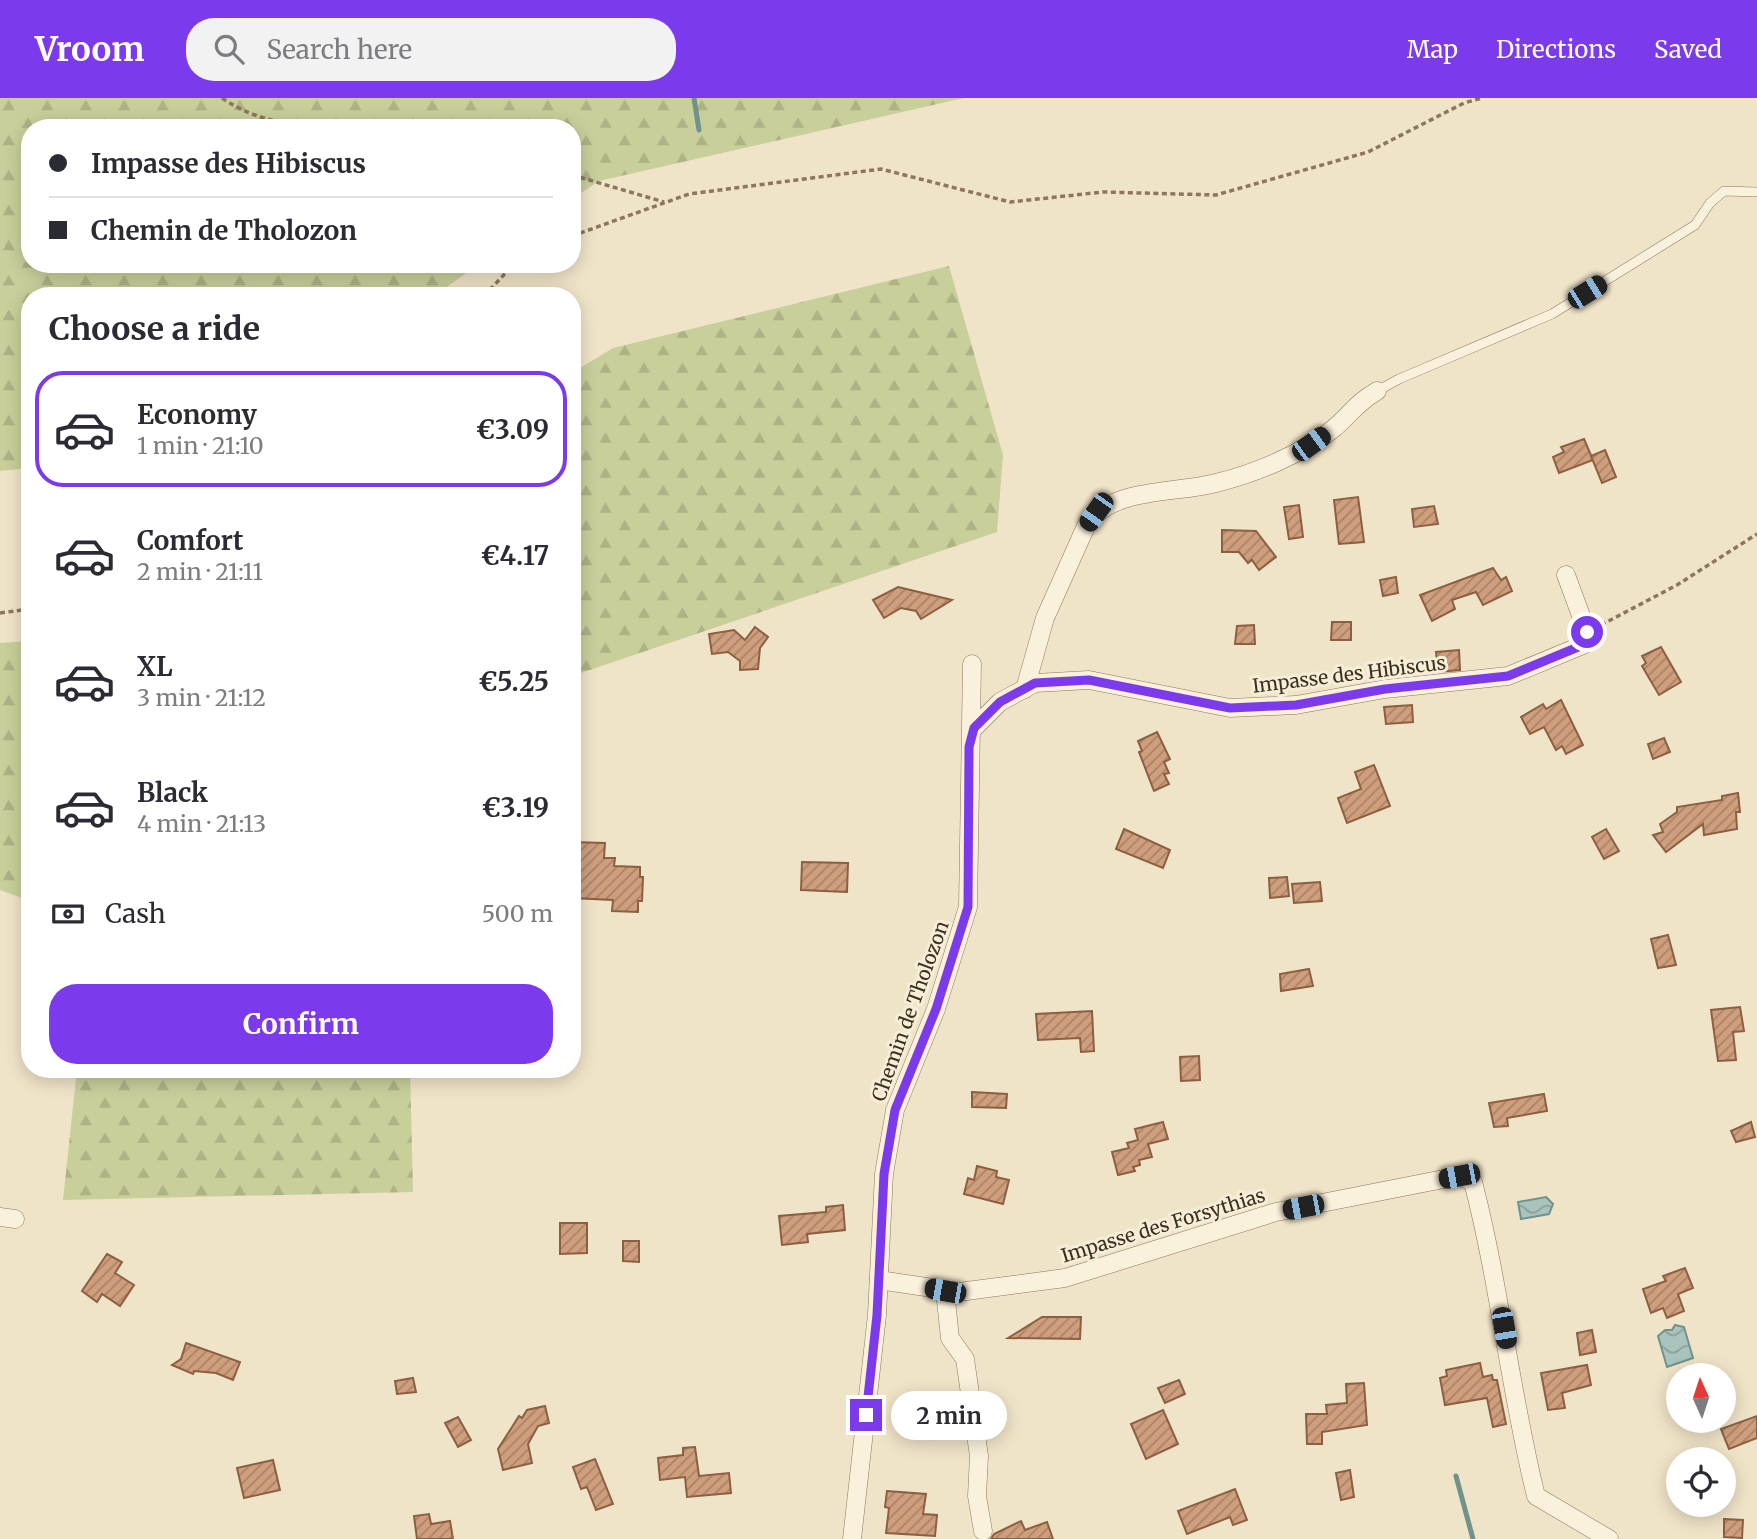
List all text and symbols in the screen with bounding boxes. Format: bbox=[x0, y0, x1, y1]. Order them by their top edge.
search box bbox=[186, 18, 676, 81]
text: Vroom bbox=[35, 29, 144, 70]
icon: search bbox=[210, 30, 248, 68]
text: Search here bbox=[266, 33, 412, 66]
text: Map bbox=[1407, 34, 1458, 65]
text: Directions bbox=[1496, 34, 1616, 65]
text: Saved bbox=[1654, 34, 1722, 65]
text: Impasse des Hibiscus bbox=[91, 147, 366, 180]
text: Chemin de Tholozon bbox=[91, 214, 357, 247]
car bbox=[1564, 272, 1611, 312]
text: Choose a ride bbox=[49, 309, 260, 349]
icon: car bbox=[53, 398, 116, 461]
text: Economy bbox=[137, 398, 257, 431]
text: €3.09 bbox=[476, 413, 549, 446]
car bbox=[1288, 423, 1335, 465]
text: 1 min · 21:10 bbox=[137, 431, 264, 460]
car bbox=[1076, 489, 1117, 535]
icon: car bbox=[53, 524, 116, 587]
text: Comfort bbox=[137, 524, 243, 557]
text: €4.17 bbox=[481, 539, 549, 572]
text: 2 min · 21:11 bbox=[137, 557, 263, 586]
route start bbox=[1571, 616, 1603, 648]
icon: car bbox=[53, 650, 116, 713]
text: XL bbox=[137, 650, 173, 683]
street label: Impasse des Hibiscus bbox=[1251, 650, 1447, 698]
text: €5.25 bbox=[478, 665, 549, 698]
text: 3 min · 21:12 bbox=[137, 683, 266, 712]
icon: car bbox=[53, 776, 116, 839]
text: Black bbox=[137, 776, 208, 809]
text: €3.19 bbox=[482, 791, 549, 824]
text: 4 min · 21:13 bbox=[137, 809, 266, 838]
icon: cash bbox=[49, 895, 87, 933]
text: Cash bbox=[105, 897, 166, 930]
text: 500 m bbox=[482, 899, 553, 928]
street label: Chemin de Tholozon bbox=[866, 917, 954, 1105]
button: Confirm bbox=[49, 984, 553, 1064]
car bbox=[1437, 1162, 1482, 1190]
street label: Impasse des Forsythias bbox=[1058, 1183, 1268, 1267]
car bbox=[1281, 1193, 1326, 1221]
car bbox=[923, 1277, 968, 1305]
car bbox=[1491, 1305, 1518, 1351]
north arrow bbox=[1666, 1363, 1736, 1433]
map controls bbox=[1666, 1363, 1736, 1517]
callout: 2 min bbox=[890, 1390, 1006, 1440]
route end bbox=[850, 1399, 882, 1431]
text: 2 min bbox=[916, 1401, 982, 1430]
button: locate bbox=[1666, 1447, 1736, 1517]

